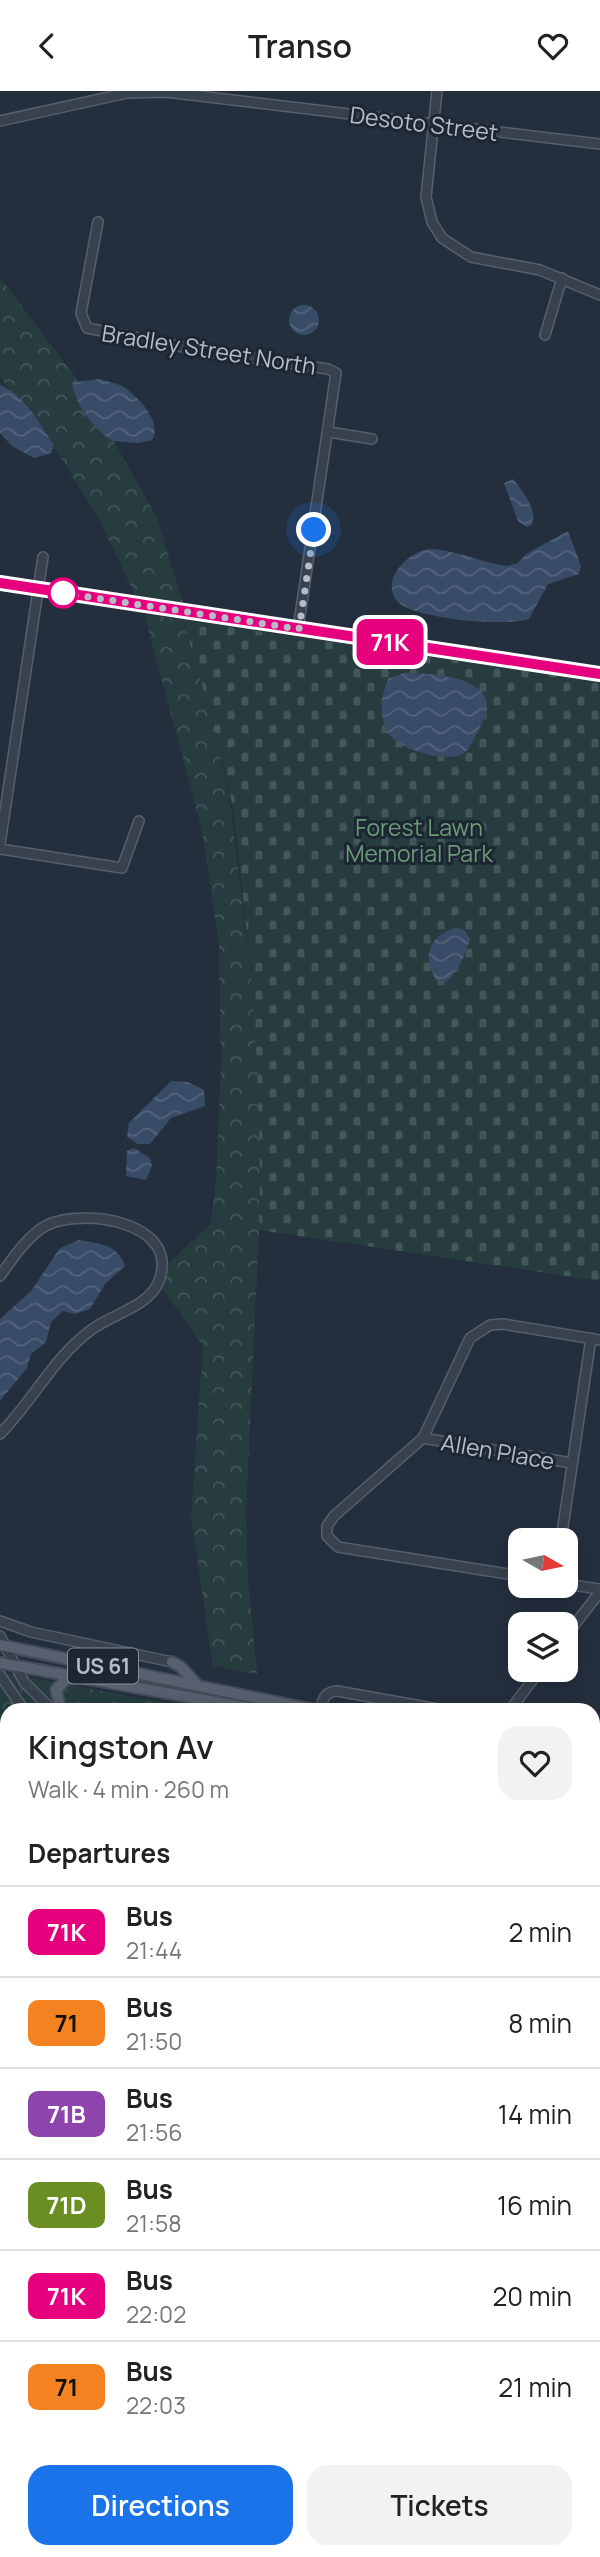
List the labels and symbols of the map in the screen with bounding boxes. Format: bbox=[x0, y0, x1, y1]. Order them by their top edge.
street label: Desoto Street bbox=[348, 98, 500, 148]
street label: Bradley Street North bbox=[100, 316, 318, 382]
your location bbox=[296, 512, 331, 547]
unlabelled marker bbox=[48, 578, 78, 608]
line badge: 71K bbox=[350, 619, 430, 665]
park label: Forest Lawn Memorial Park bbox=[345, 811, 493, 869]
street label: Allen Place bbox=[439, 1425, 557, 1477]
north arrow bbox=[508, 1528, 578, 1598]
road number: US 61 bbox=[68, 1649, 138, 1683]

